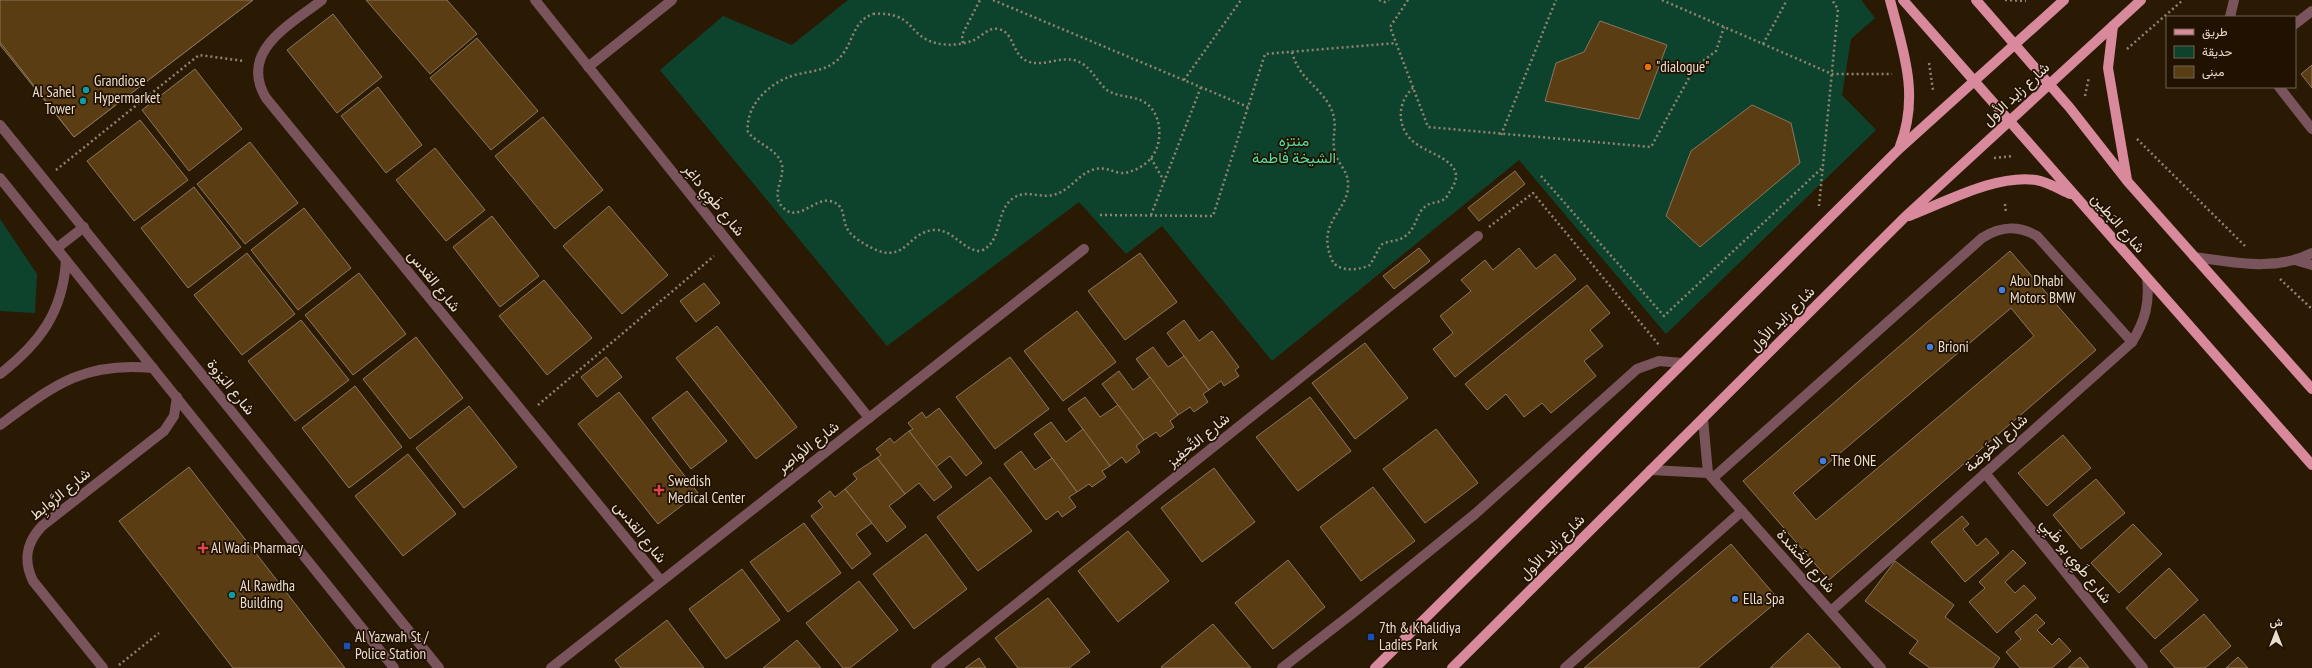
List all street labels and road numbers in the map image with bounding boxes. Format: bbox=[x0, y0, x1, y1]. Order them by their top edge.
street label: شارع زايد الأول bbox=[1978, 58, 2055, 131]
street label: شارع طَوِي داغِر bbox=[676, 159, 750, 242]
street label: شارع البَطِين bbox=[2086, 189, 2150, 258]
street label: شارع القدس bbox=[402, 246, 465, 317]
street label: شارع زايد الأول bbox=[1745, 282, 1820, 357]
street label: شارع اليَزوة bbox=[202, 355, 260, 420]
street label: شارع التَّحفِيز bbox=[1161, 408, 1235, 473]
street label: شارع الخَوضة bbox=[1960, 409, 2033, 477]
street label: شارع الأواصِر bbox=[772, 416, 844, 479]
street label: شارع الرَّوابِط bbox=[25, 463, 96, 526]
street label: شارع القدس bbox=[608, 497, 671, 568]
street label: شارع زايد الأول bbox=[1515, 510, 1590, 585]
street label: شارع طَوِي بو ظَبِي bbox=[2033, 514, 2117, 610]
street label: شارع الخَشدة bbox=[1771, 525, 1840, 598]

